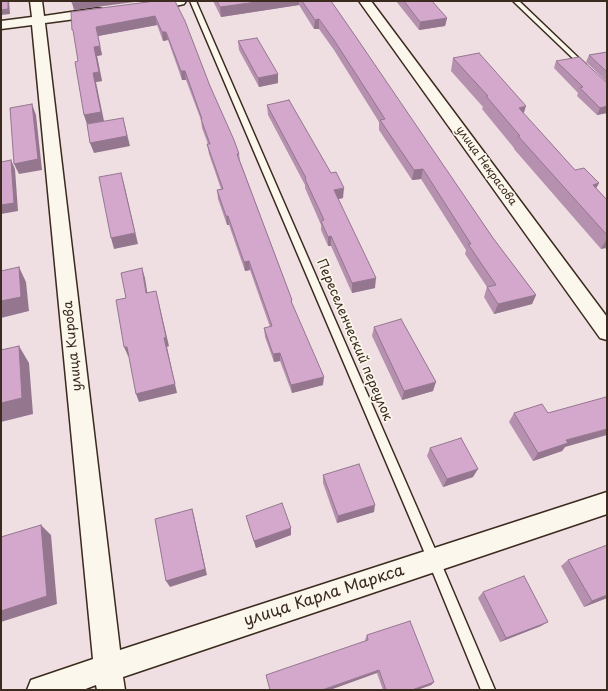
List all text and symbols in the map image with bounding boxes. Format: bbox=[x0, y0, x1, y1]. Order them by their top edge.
street label: улица Некрасова bbox=[453, 124, 519, 208]
street label: Переселенческий переулок bbox=[313, 257, 395, 423]
street label: улица Кирова bbox=[61, 300, 85, 392]
street label: улица Карла Маркса bbox=[241, 561, 407, 631]

